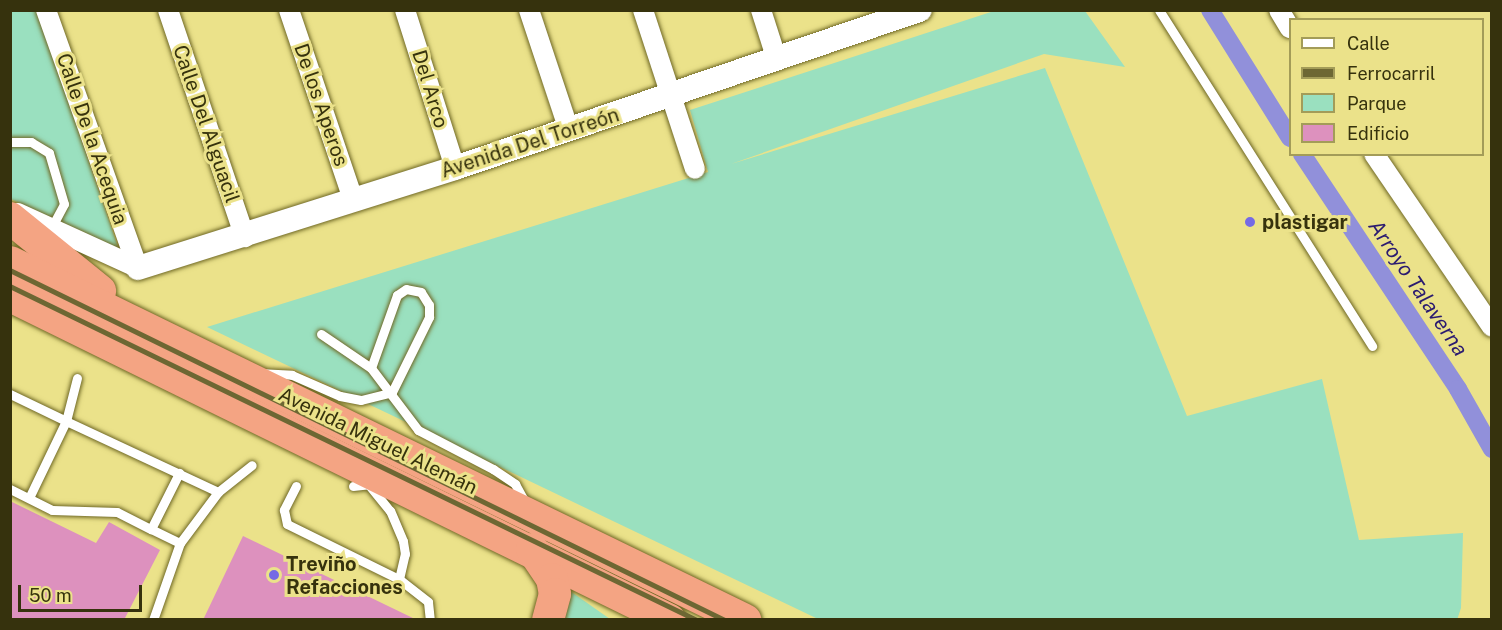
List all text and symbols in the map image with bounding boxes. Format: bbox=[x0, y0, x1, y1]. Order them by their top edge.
legend bbox=[1289, 18, 1484, 156]
text: Calle bbox=[1347, 33, 1390, 54]
street label: De los Aperos bbox=[289, 40, 353, 170]
street label: Calle Del Alguacil bbox=[168, 42, 244, 206]
street label: Del Arco bbox=[407, 47, 453, 131]
street label: Calle De la Acequia bbox=[51, 50, 133, 228]
text: Ferrocarril bbox=[1347, 63, 1435, 84]
text: Parque bbox=[1347, 93, 1407, 114]
street label: Avenida Del Torreón bbox=[438, 103, 622, 183]
text: Edificio bbox=[1347, 123, 1409, 144]
place label: plastigar bbox=[1262, 210, 1348, 234]
marker: plastigar bbox=[1243, 215, 1257, 229]
water label: Arroyo Talaverna bbox=[1363, 215, 1473, 361]
street label: Avenida Miguel Alemán bbox=[275, 382, 481, 500]
place label: Treviño Refacciones bbox=[286, 552, 403, 599]
marker: Treviño Refacciones bbox=[267, 568, 281, 582]
scale bar bbox=[21, 573, 146, 611]
text: 50 m bbox=[29, 585, 72, 606]

